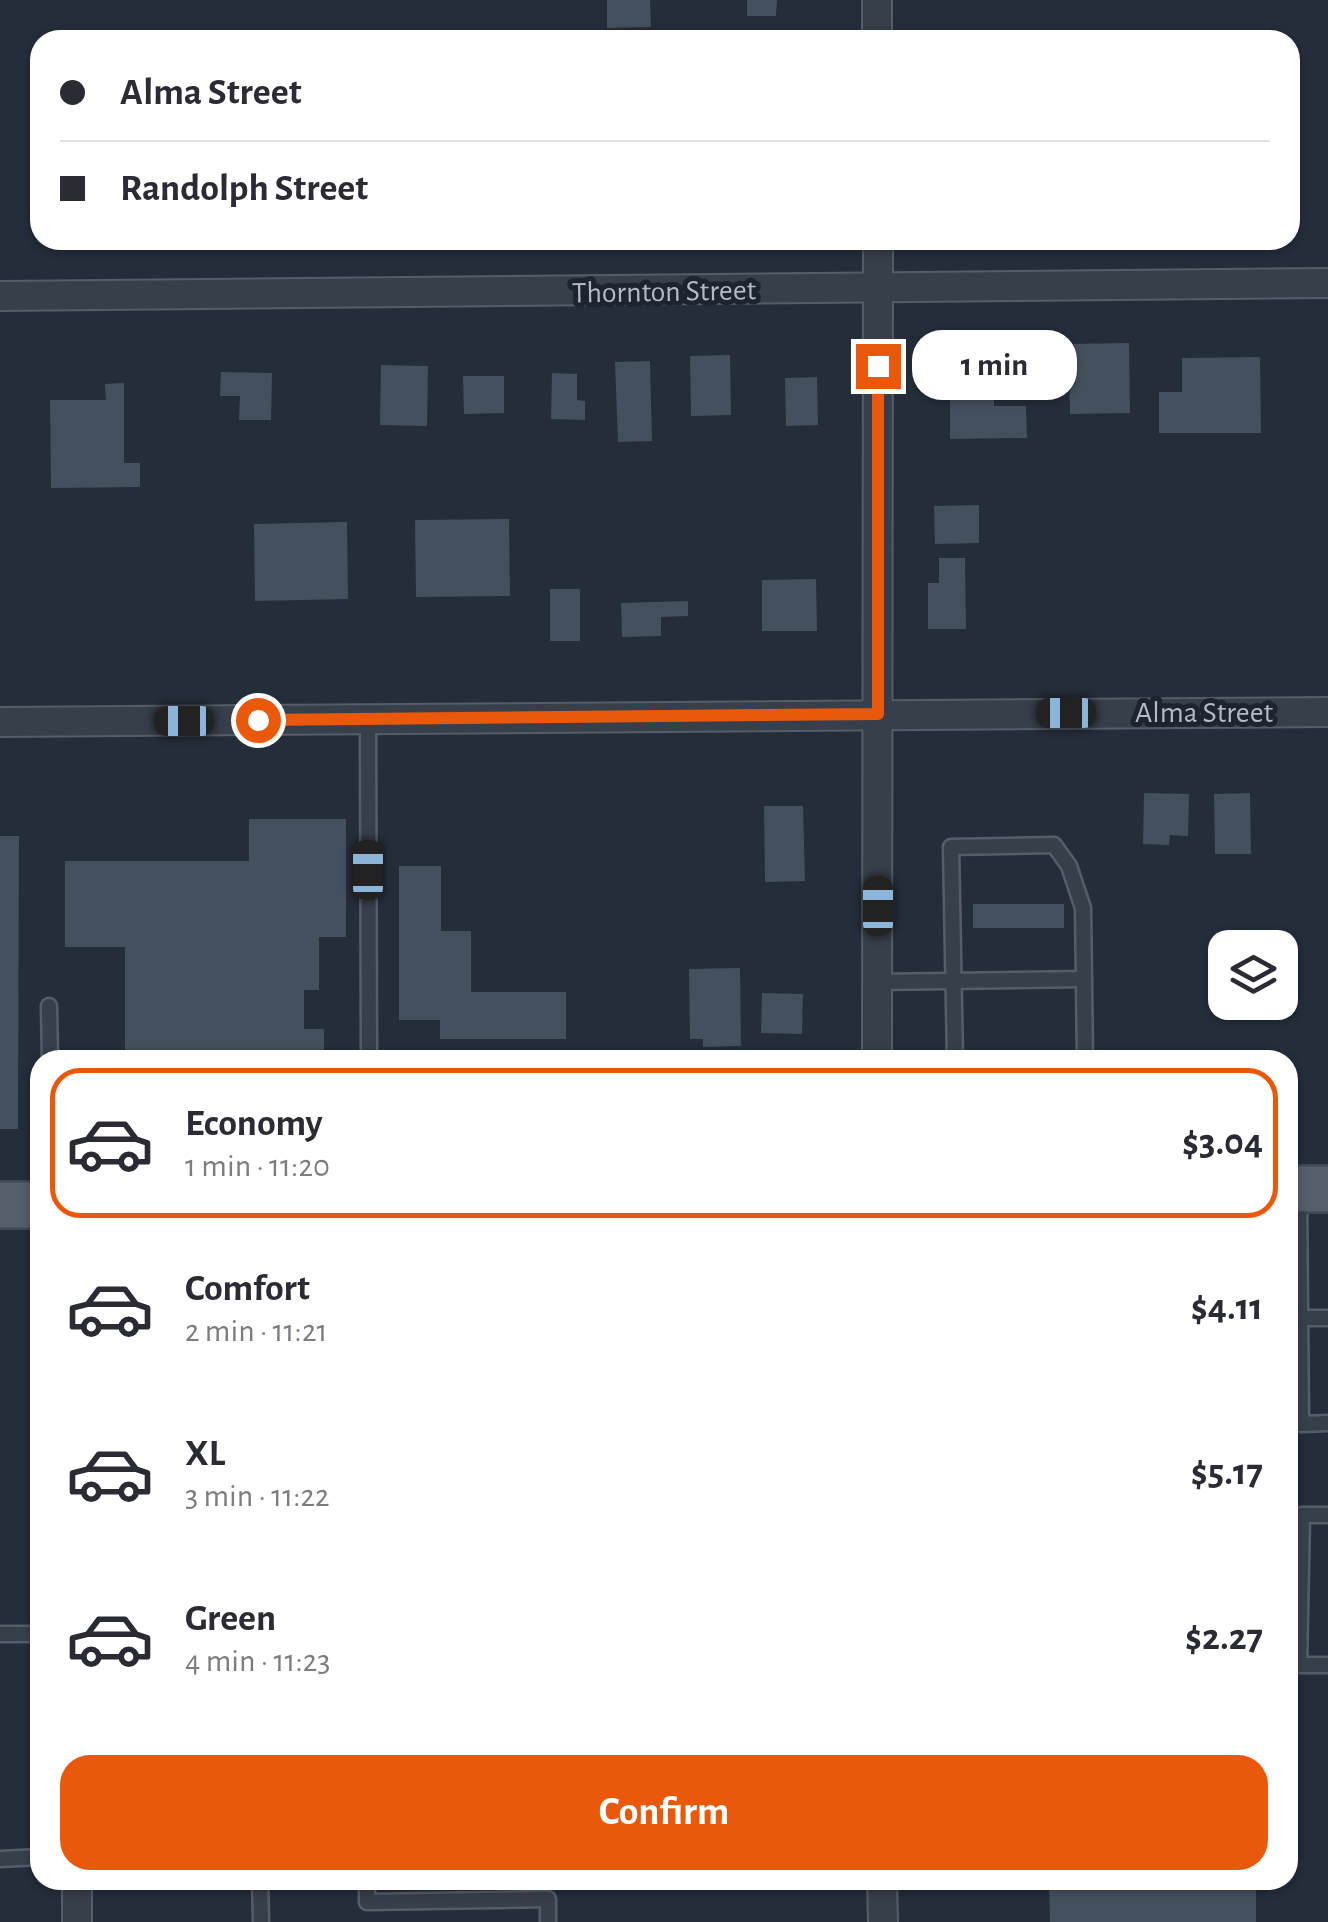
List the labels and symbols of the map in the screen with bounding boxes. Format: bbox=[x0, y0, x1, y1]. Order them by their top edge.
street label: Thornton Street bbox=[572, 275, 757, 309]
callout: 1 min bbox=[913, 331, 1078, 401]
route end bbox=[856, 344, 901, 389]
route start bbox=[236, 698, 281, 743]
car bbox=[1036, 698, 1096, 728]
street label: Alma Street bbox=[1135, 698, 1274, 728]
car bbox=[154, 706, 214, 736]
car bbox=[353, 840, 383, 900]
car bbox=[863, 876, 893, 936]

